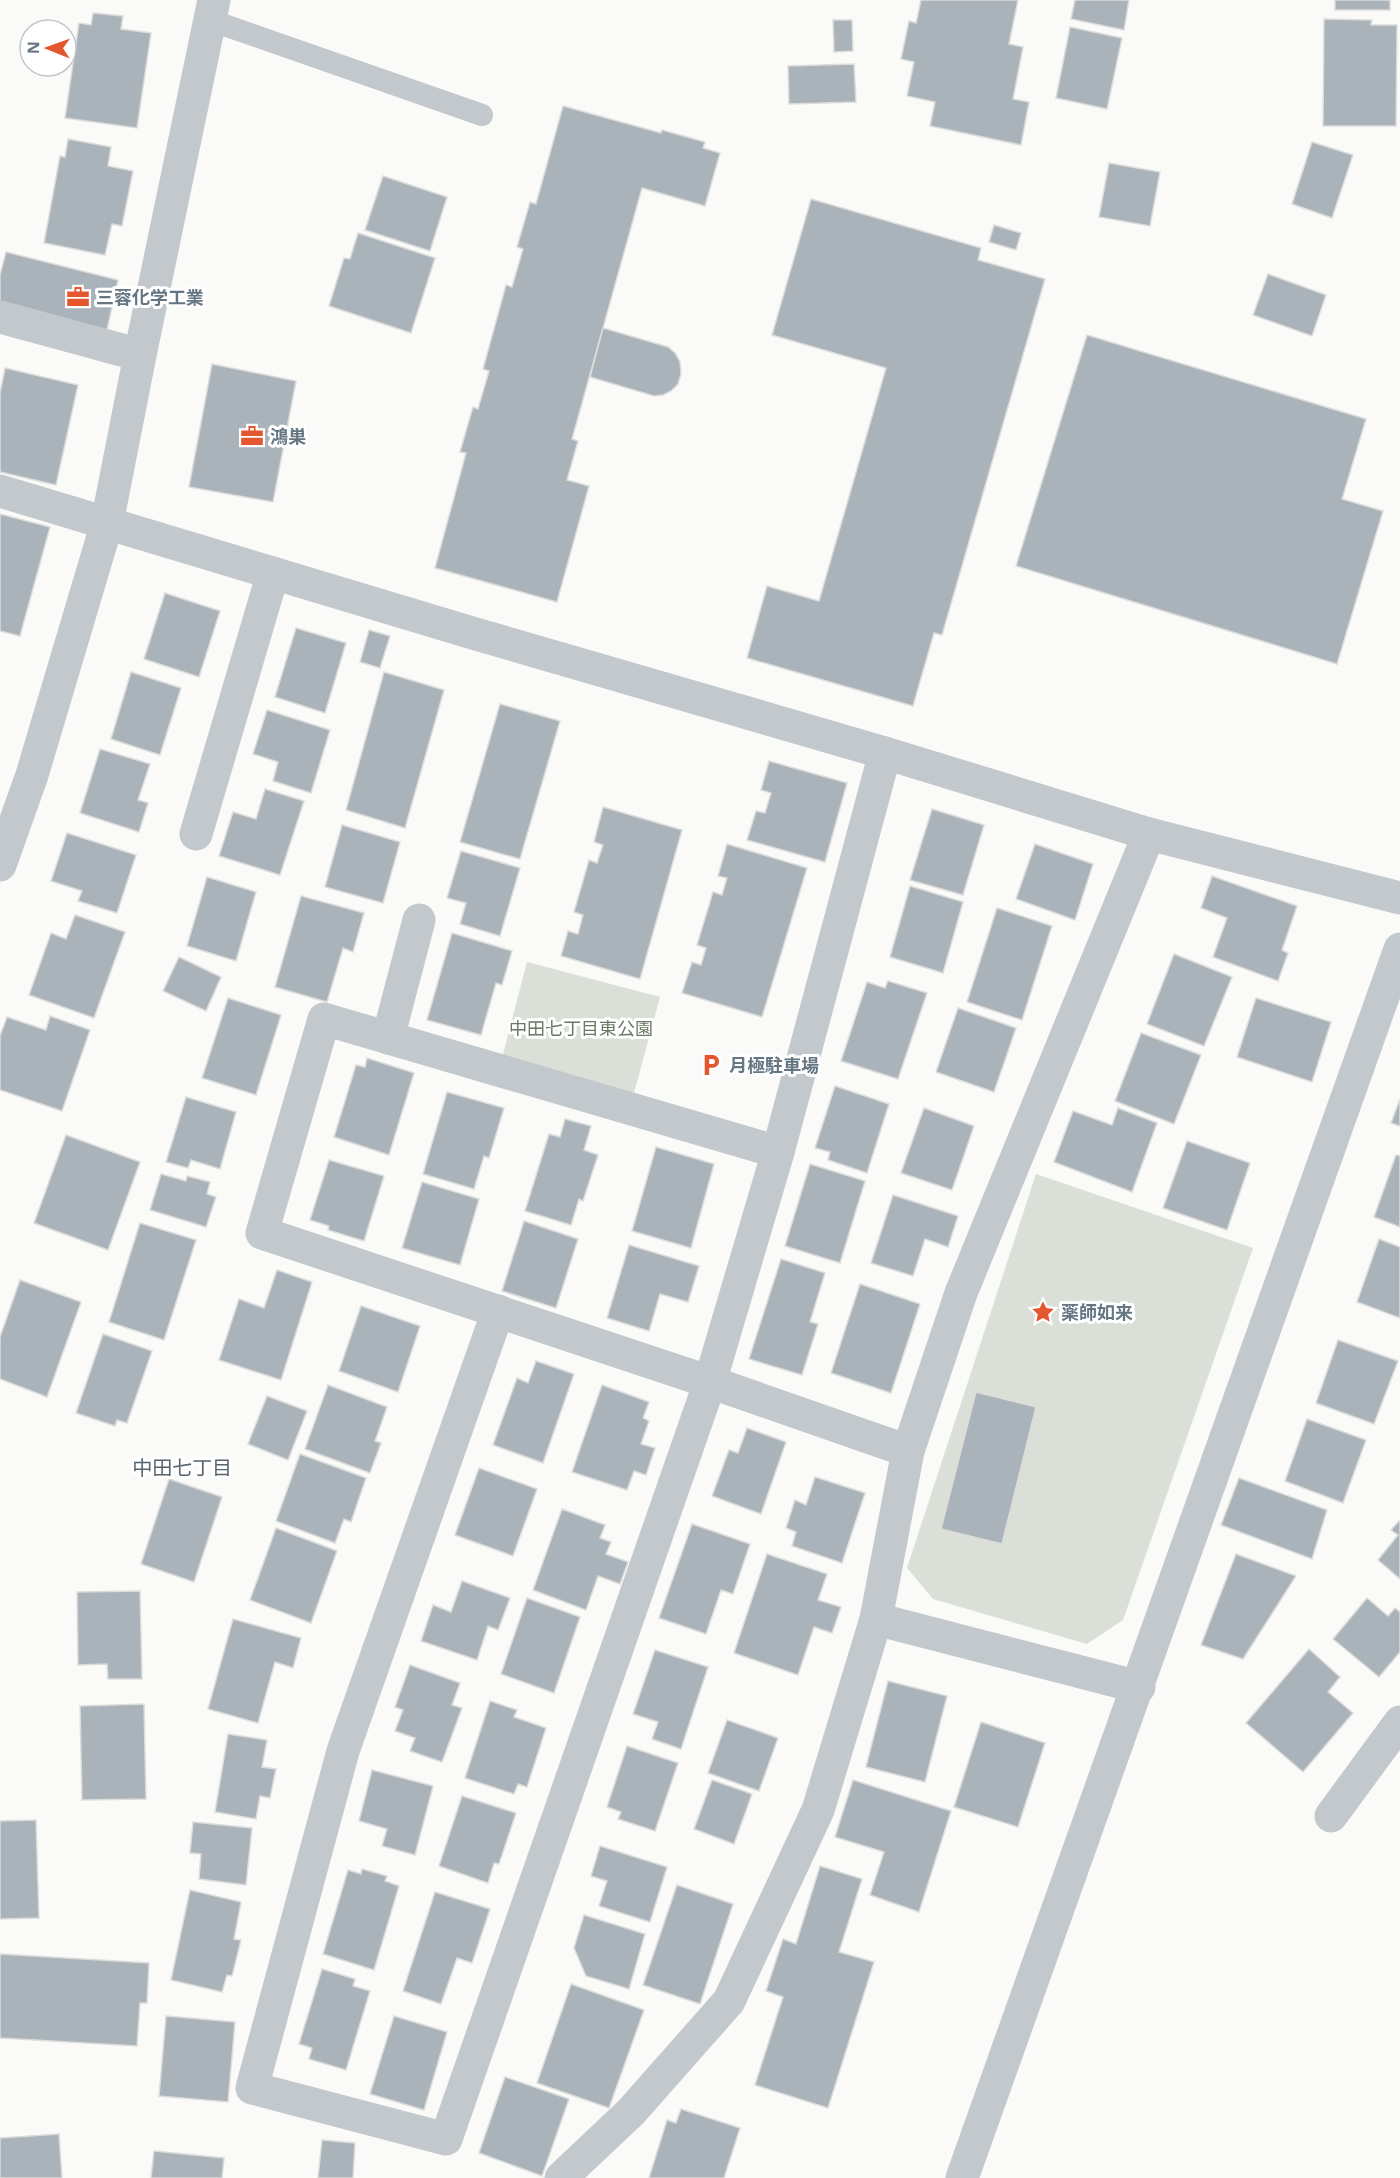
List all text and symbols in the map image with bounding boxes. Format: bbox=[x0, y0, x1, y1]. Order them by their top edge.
north arrow bbox=[18, 18, 78, 78]
text: N bbox=[22, 41, 44, 54]
office icon: 三蓉化学工業 bbox=[65, 284, 91, 310]
place label: 三蓉化学工業 bbox=[96, 285, 204, 309]
office icon: 鴻巣 bbox=[239, 423, 265, 449]
place label: 鴻巣 bbox=[270, 424, 306, 448]
park label: 中田七丁目東公園 bbox=[509, 1016, 653, 1040]
parking icon: 月極駐車場 bbox=[698, 1052, 724, 1078]
place label: 月極駐車場 bbox=[729, 1053, 819, 1077]
place icon: 薬師如来 bbox=[1030, 1299, 1056, 1325]
place label: 薬師如来 bbox=[1061, 1300, 1133, 1324]
district label: 中田七丁目 bbox=[132, 1454, 232, 1481]

